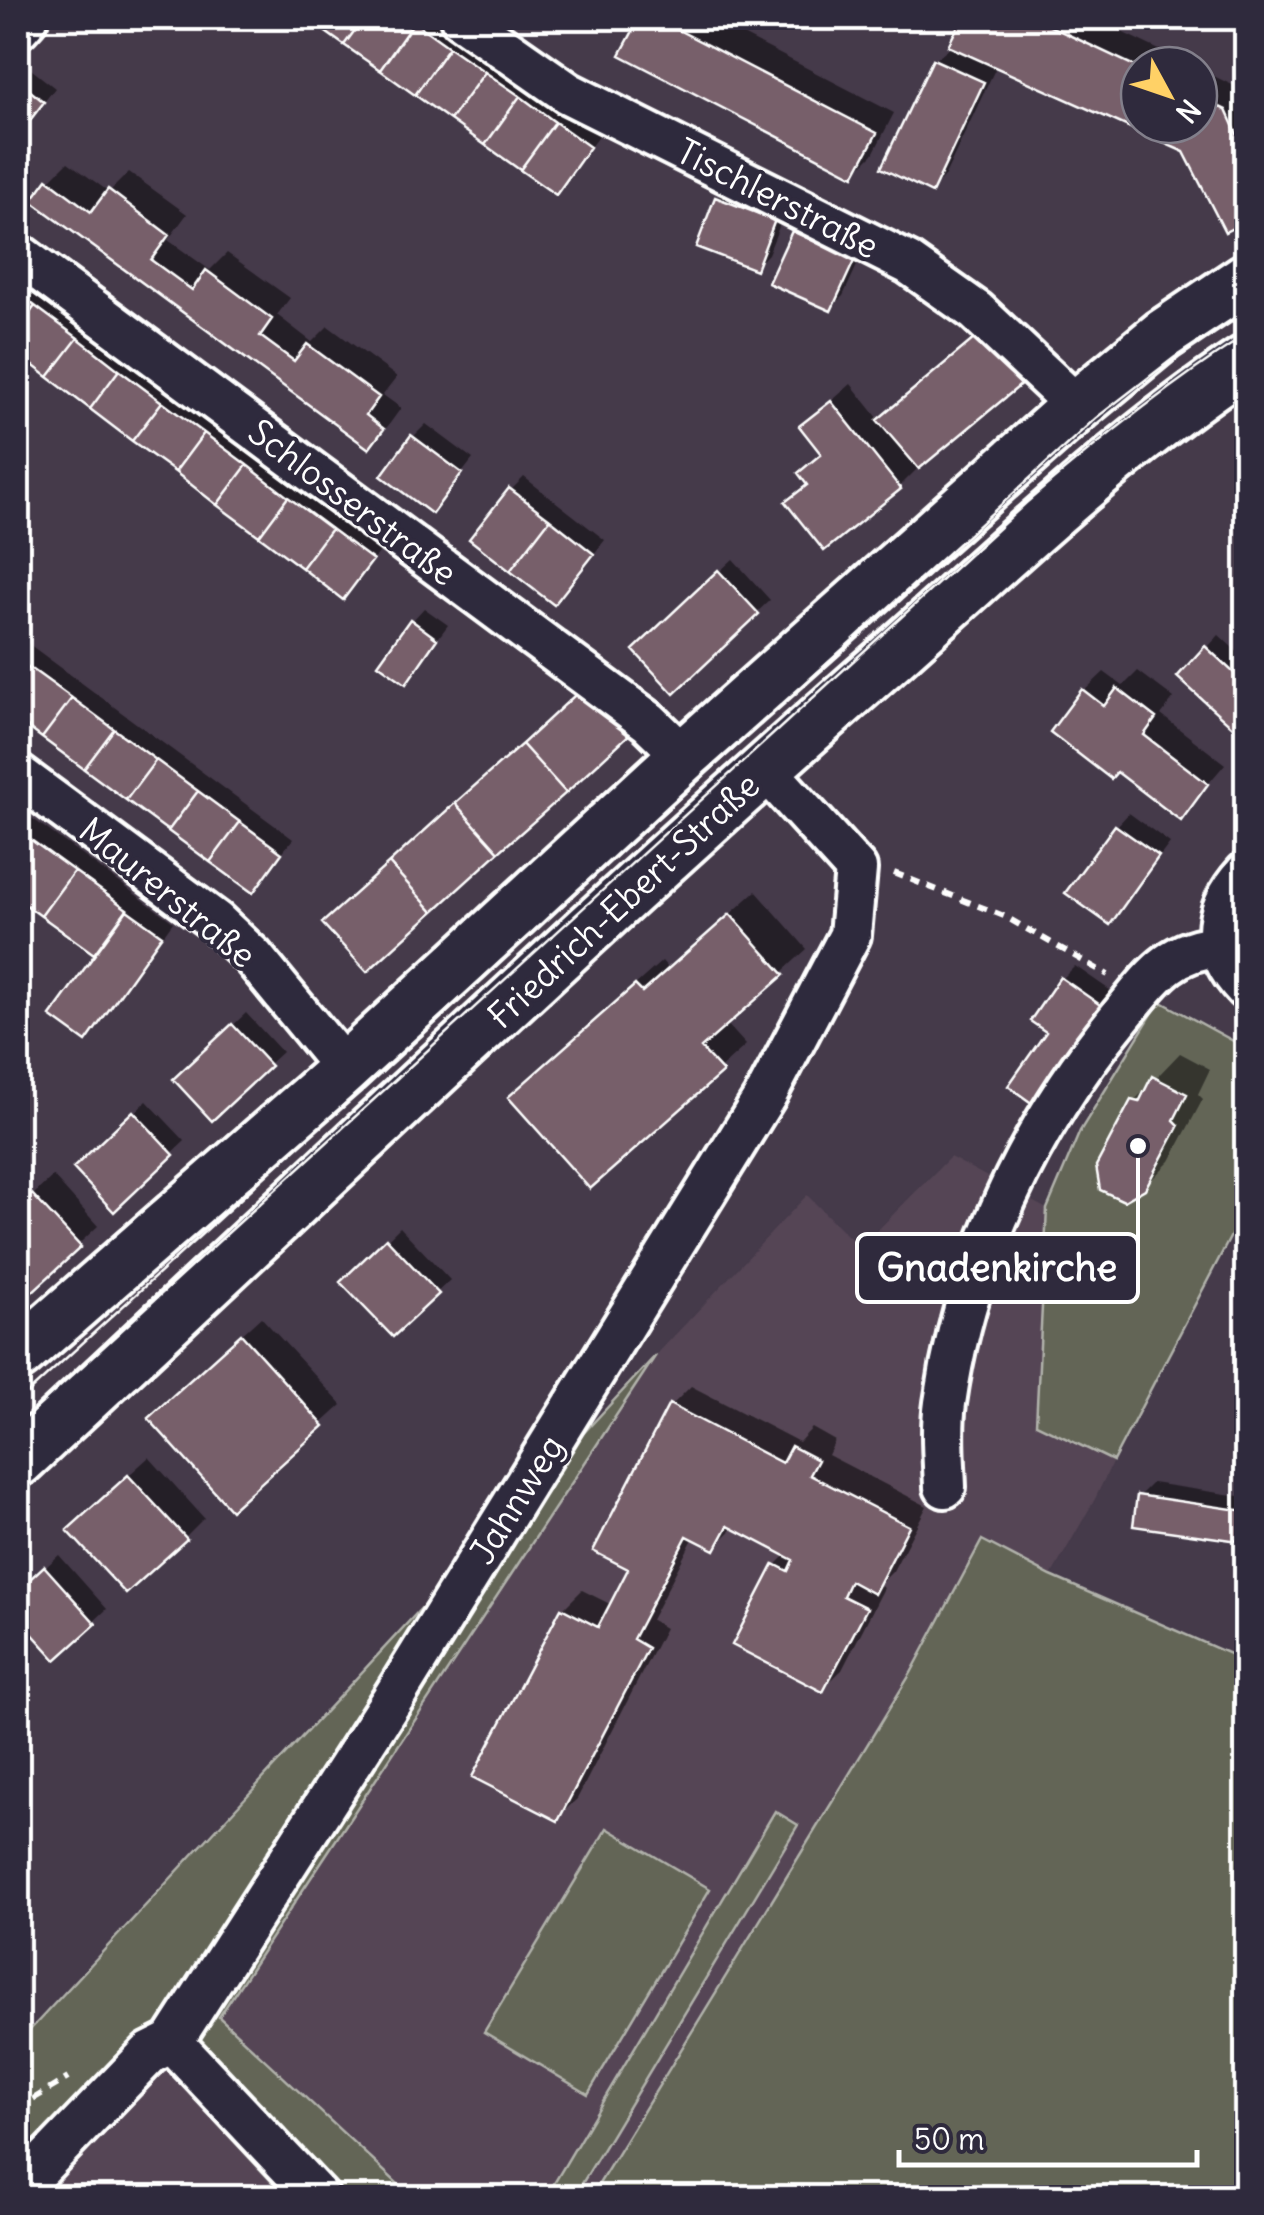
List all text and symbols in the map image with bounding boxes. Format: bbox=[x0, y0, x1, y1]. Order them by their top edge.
north arrow bbox=[1119, 45, 1219, 145]
text: N bbox=[1168, 92, 1208, 130]
street label: Tischlerstraße bbox=[670, 128, 886, 268]
street label: Schlosserstraße bbox=[240, 409, 466, 595]
street label: Friedrich-Ebert-Straße bbox=[478, 763, 768, 1037]
street label: Maurerstraße bbox=[71, 807, 265, 977]
callout: Gnadenkirche bbox=[857, 1234, 1138, 1302]
text: Gnadenkirche bbox=[877, 1244, 1117, 1291]
street label: Jahnweg bbox=[459, 1426, 573, 1572]
scale bar bbox=[899, 2105, 1196, 2167]
text: 50 m bbox=[914, 2120, 984, 2158]

